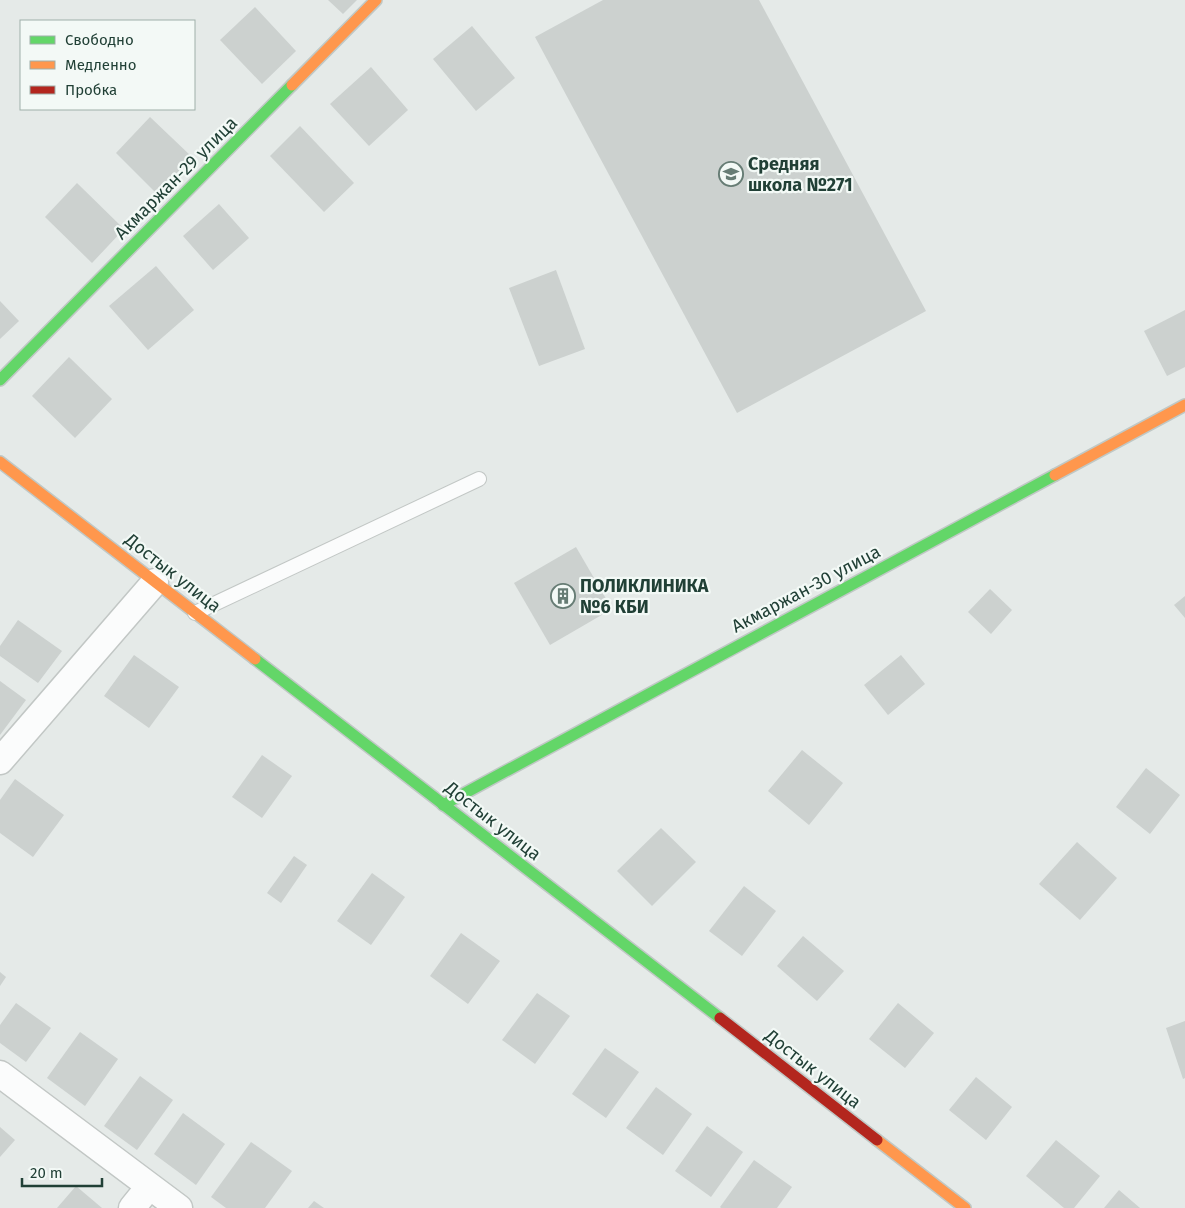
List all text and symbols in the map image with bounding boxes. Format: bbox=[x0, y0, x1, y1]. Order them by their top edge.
legend bbox=[20, 20, 195, 110]
text: Свободно bbox=[65, 31, 134, 49]
text: Медленно bbox=[65, 56, 137, 74]
text: Пробка bbox=[65, 81, 117, 99]
street label: Акмаржан-29 улица bbox=[110, 112, 242, 244]
place label: Средняя школа №271 bbox=[748, 153, 853, 196]
school or university icon: Средняя школа №271 bbox=[718, 161, 744, 187]
street label: Достык улица bbox=[120, 528, 225, 617]
street label: Акмаржан-30 улица bbox=[728, 540, 884, 638]
place label: ПОЛИКЛИНИКА №6 КБИ bbox=[580, 575, 709, 618]
building icon: ПОЛИКЛИНИКА №6 КБИ bbox=[550, 583, 576, 609]
street label: Достык улица bbox=[440, 776, 545, 865]
street label: Достык улица bbox=[760, 1024, 865, 1113]
scale bar bbox=[22, 1156, 102, 1188]
text: 20 m bbox=[30, 1164, 63, 1182]

